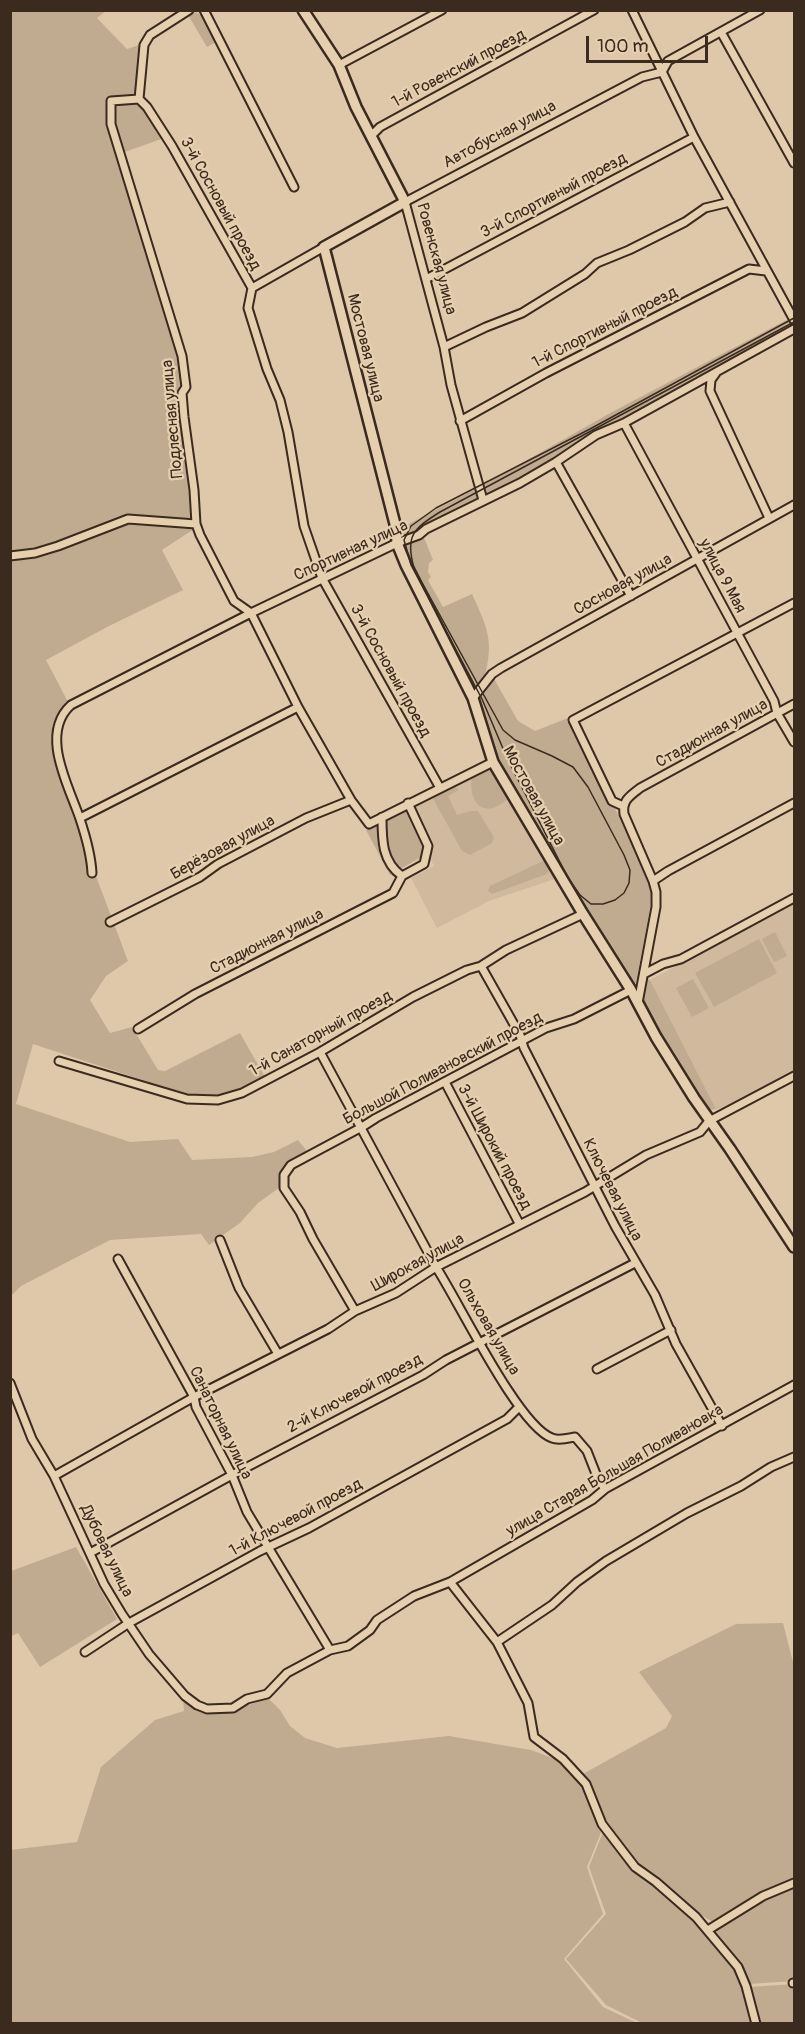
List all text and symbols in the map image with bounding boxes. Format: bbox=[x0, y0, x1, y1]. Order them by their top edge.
scale bar bbox=[589, 24, 710, 62]
street label: 1-й Ровенский проезд bbox=[389, 26, 529, 112]
text: 100 m bbox=[597, 35, 649, 58]
street label: Автобусная улица bbox=[440, 97, 560, 173]
street label: 3-й Сосновый проезд bbox=[176, 134, 264, 274]
street label: 3-й Спортивный проезд bbox=[478, 149, 630, 243]
street label: Ровенская улица bbox=[412, 201, 460, 317]
street label: 1-й Спортивный проезд bbox=[529, 283, 681, 373]
street label: Мостовая улица bbox=[342, 292, 388, 404]
street label: Подлесная улица bbox=[158, 359, 188, 479]
street label: Спортивная улица bbox=[291, 516, 411, 586]
street label: улица 9 Мая bbox=[694, 536, 750, 616]
street label: Сосновая улица bbox=[571, 550, 675, 620]
street label: 3-й Сосновый проезд bbox=[346, 601, 434, 741]
street label: Стадионная улица bbox=[653, 695, 771, 773]
street label: Мостовая улица bbox=[498, 743, 568, 849]
street label: Берёзовая улица bbox=[168, 811, 278, 885]
street label: Стадионная улица bbox=[207, 905, 327, 979]
street label: 1-й Санаторный проезд bbox=[246, 987, 396, 1081]
street label: Большой Поливановский проезд bbox=[340, 1008, 546, 1130]
street label: 3-й Широкий проезд bbox=[453, 1081, 535, 1213]
street label: Ключевая улица bbox=[578, 1136, 646, 1244]
street label: Широкая улица bbox=[368, 1230, 468, 1296]
street label: Ольховая улица bbox=[453, 1275, 523, 1379]
street label: 2-й Ключевой проезд bbox=[284, 1350, 426, 1438]
street label: Санаторная улица bbox=[184, 1363, 256, 1483]
street label: улица Старая Большая Поливановка bbox=[503, 1401, 727, 1541]
street label: 1-й Ключевой проезд bbox=[226, 1475, 366, 1561]
street label: Дубовая улица bbox=[75, 1502, 137, 1600]

